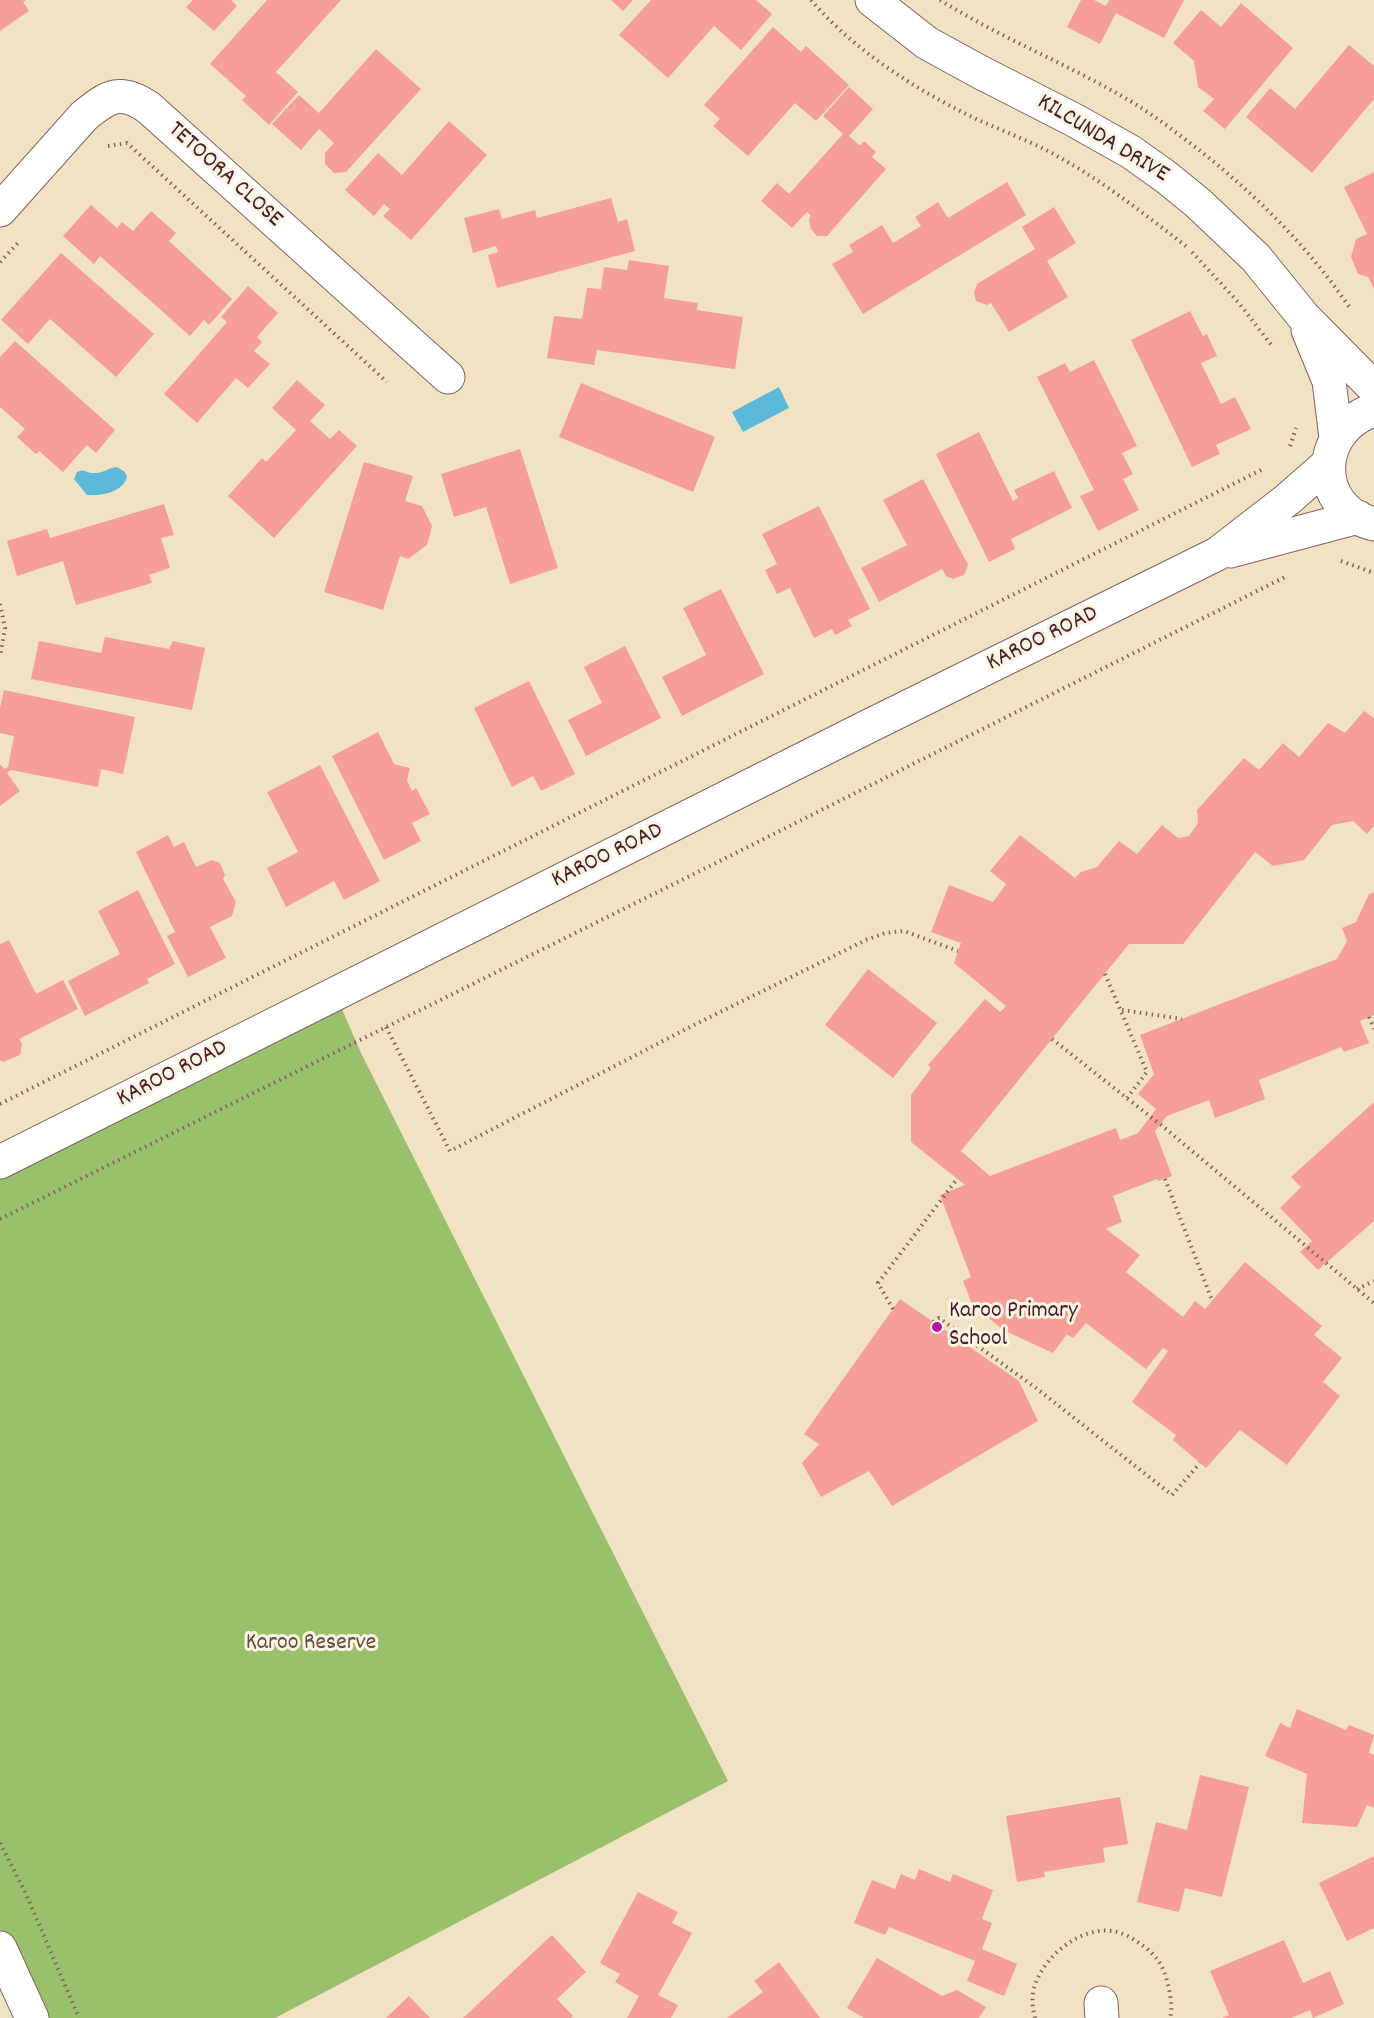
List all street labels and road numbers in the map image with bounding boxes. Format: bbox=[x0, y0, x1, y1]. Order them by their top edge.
street label: KILCUNDA DRIVE bbox=[1031, 89, 1173, 191]
street label: TETOORA CLOSE bbox=[161, 117, 287, 235]
street label: KAROO ROAD bbox=[983, 601, 1103, 679]
street label: KAROO ROAD bbox=[548, 818, 668, 896]
street label: KAROO ROAD bbox=[113, 1035, 233, 1115]

